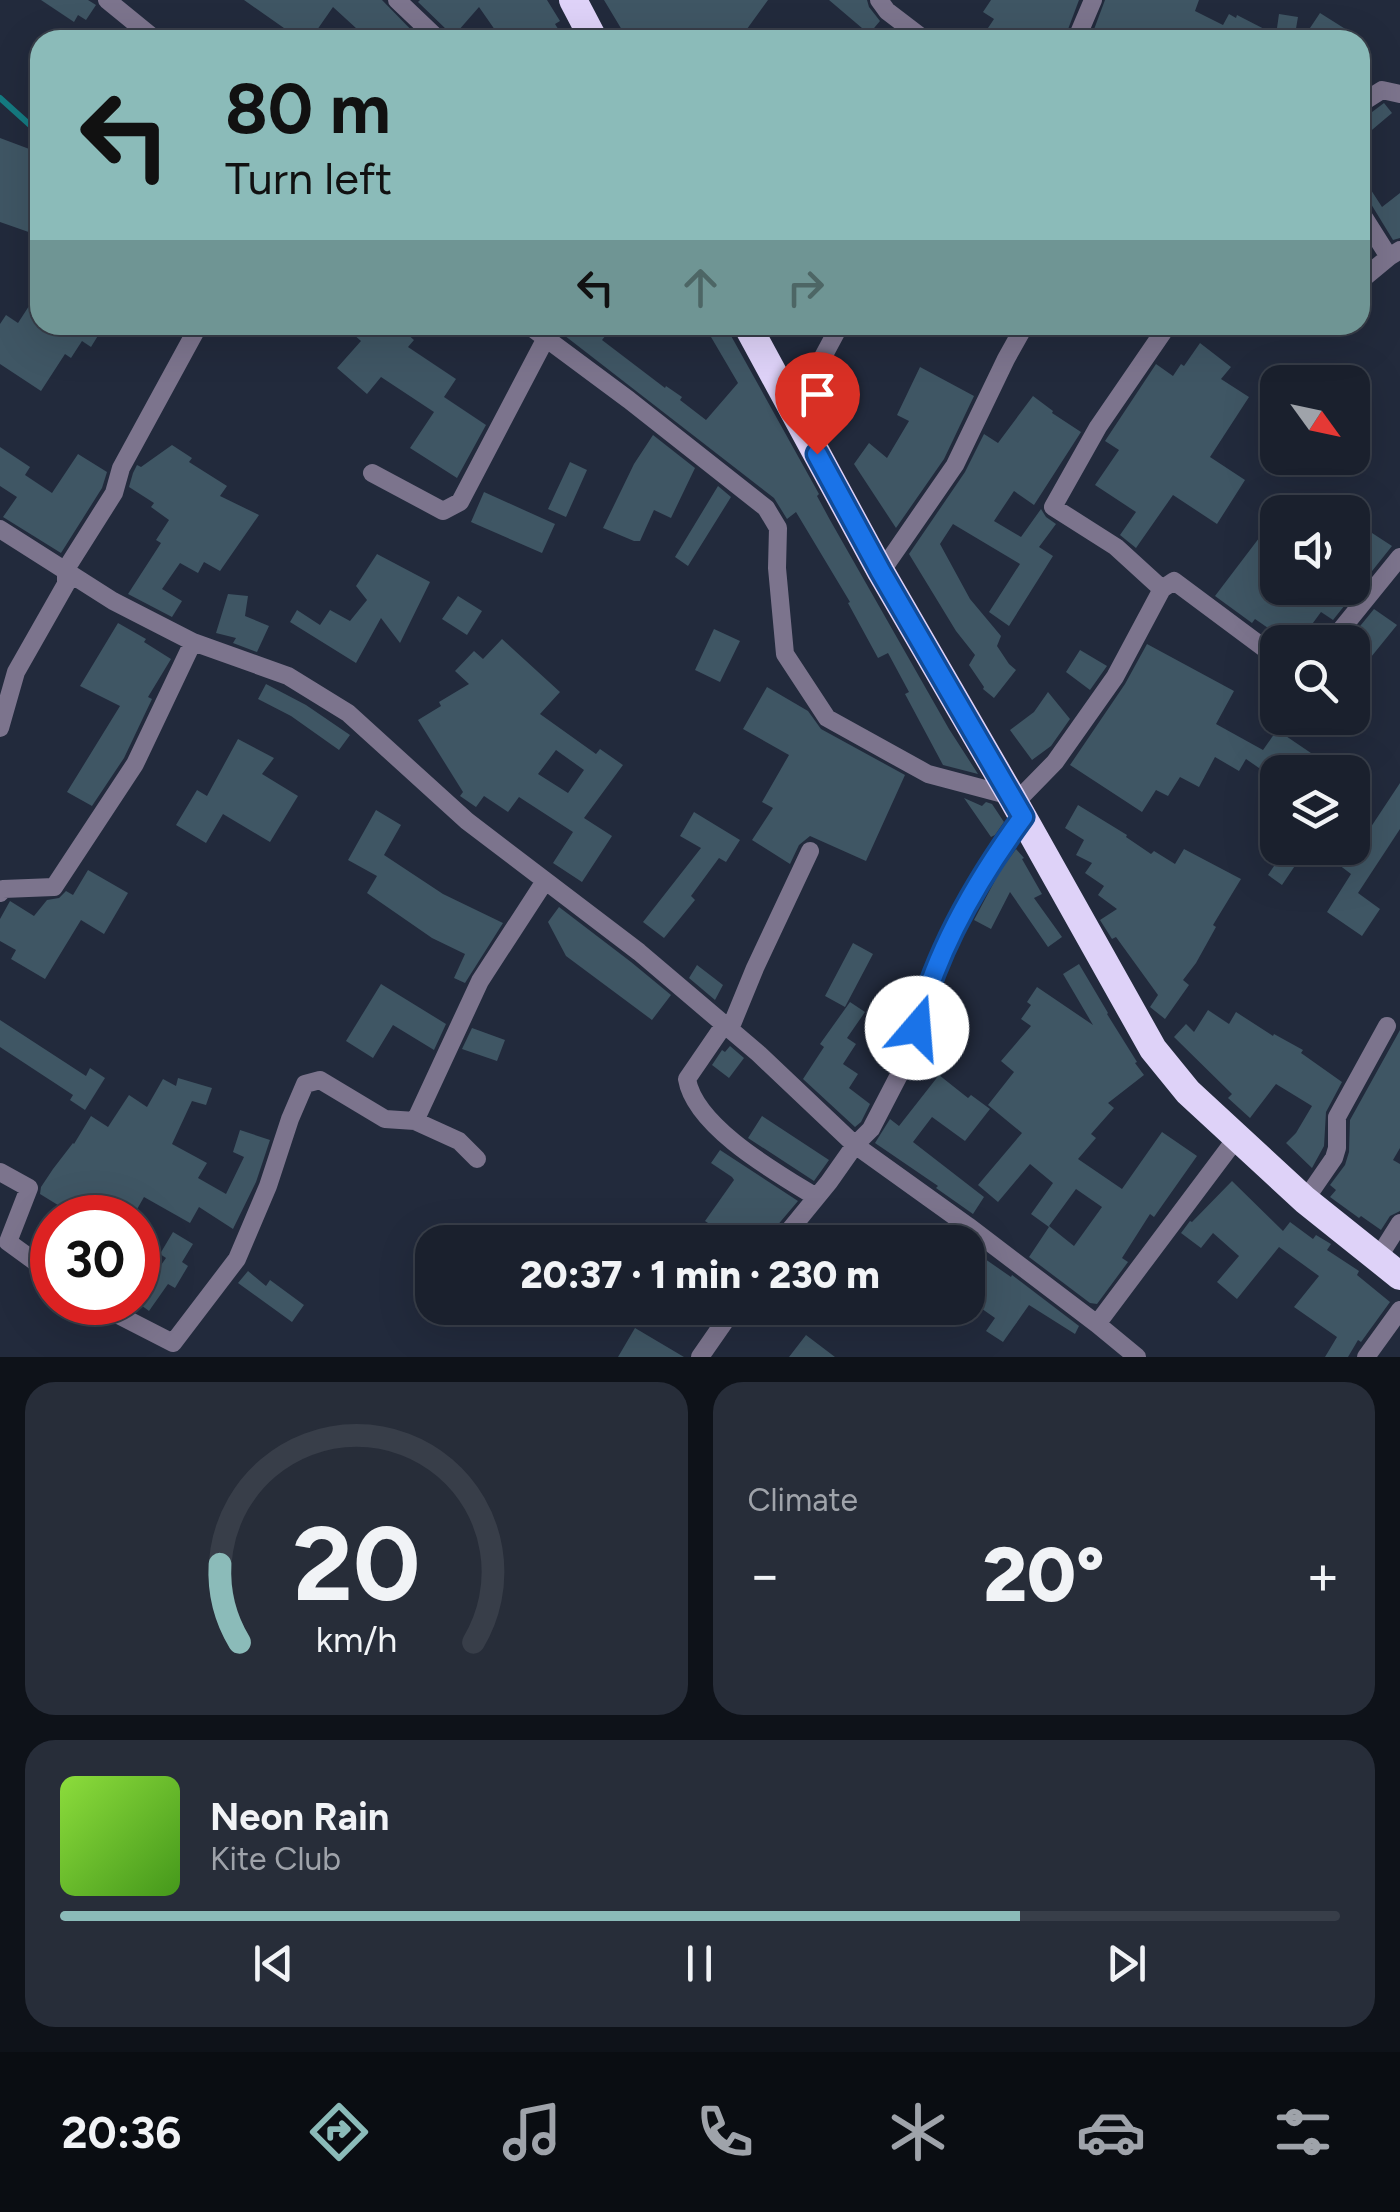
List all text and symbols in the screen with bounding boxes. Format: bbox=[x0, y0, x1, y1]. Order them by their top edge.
text: 80 m bbox=[225, 66, 391, 151]
icon: left bbox=[60, 70, 190, 200]
text: Turn left bbox=[225, 151, 392, 205]
icon: left bbox=[568, 260, 623, 315]
icon: ahead bbox=[673, 260, 728, 315]
icon: right bbox=[778, 260, 833, 315]
pin bbox=[775, 352, 860, 455]
north arrow bbox=[1260, 365, 1370, 475]
map controls bbox=[1260, 365, 1370, 865]
icon: arrive bbox=[790, 367, 845, 422]
button: sound bbox=[1260, 495, 1370, 605]
button: search bbox=[1260, 625, 1370, 735]
button: layers bbox=[1260, 755, 1370, 865]
position arrow bbox=[865, 976, 969, 1080]
speed limit sign: 30 bbox=[30, 1195, 160, 1325]
text: 20:37 · 1 min · 230 m bbox=[520, 1252, 880, 1298]
text: Climate bbox=[748, 1481, 858, 1519]
text: 20 bbox=[292, 1501, 420, 1626]
text: 20° bbox=[983, 1530, 1105, 1620]
text: − bbox=[748, 1542, 782, 1608]
text: + bbox=[1306, 1542, 1340, 1608]
text: km/h bbox=[315, 1618, 397, 1661]
text: Neon Rain bbox=[210, 1794, 389, 1840]
text: Kite Club bbox=[210, 1840, 341, 1878]
icon: previous bbox=[246, 1936, 301, 1991]
icon: pause bbox=[672, 1936, 727, 1991]
icon: next bbox=[1099, 1936, 1154, 1991]
icon: directions bbox=[304, 2097, 374, 2167]
icon: music bbox=[497, 2097, 567, 2167]
icon: phone bbox=[690, 2097, 760, 2167]
icon: climate bbox=[883, 2097, 953, 2167]
icon: car bbox=[1076, 2097, 1146, 2167]
icon: filters bbox=[1268, 2097, 1338, 2167]
text: 20:36 bbox=[61, 2105, 181, 2159]

